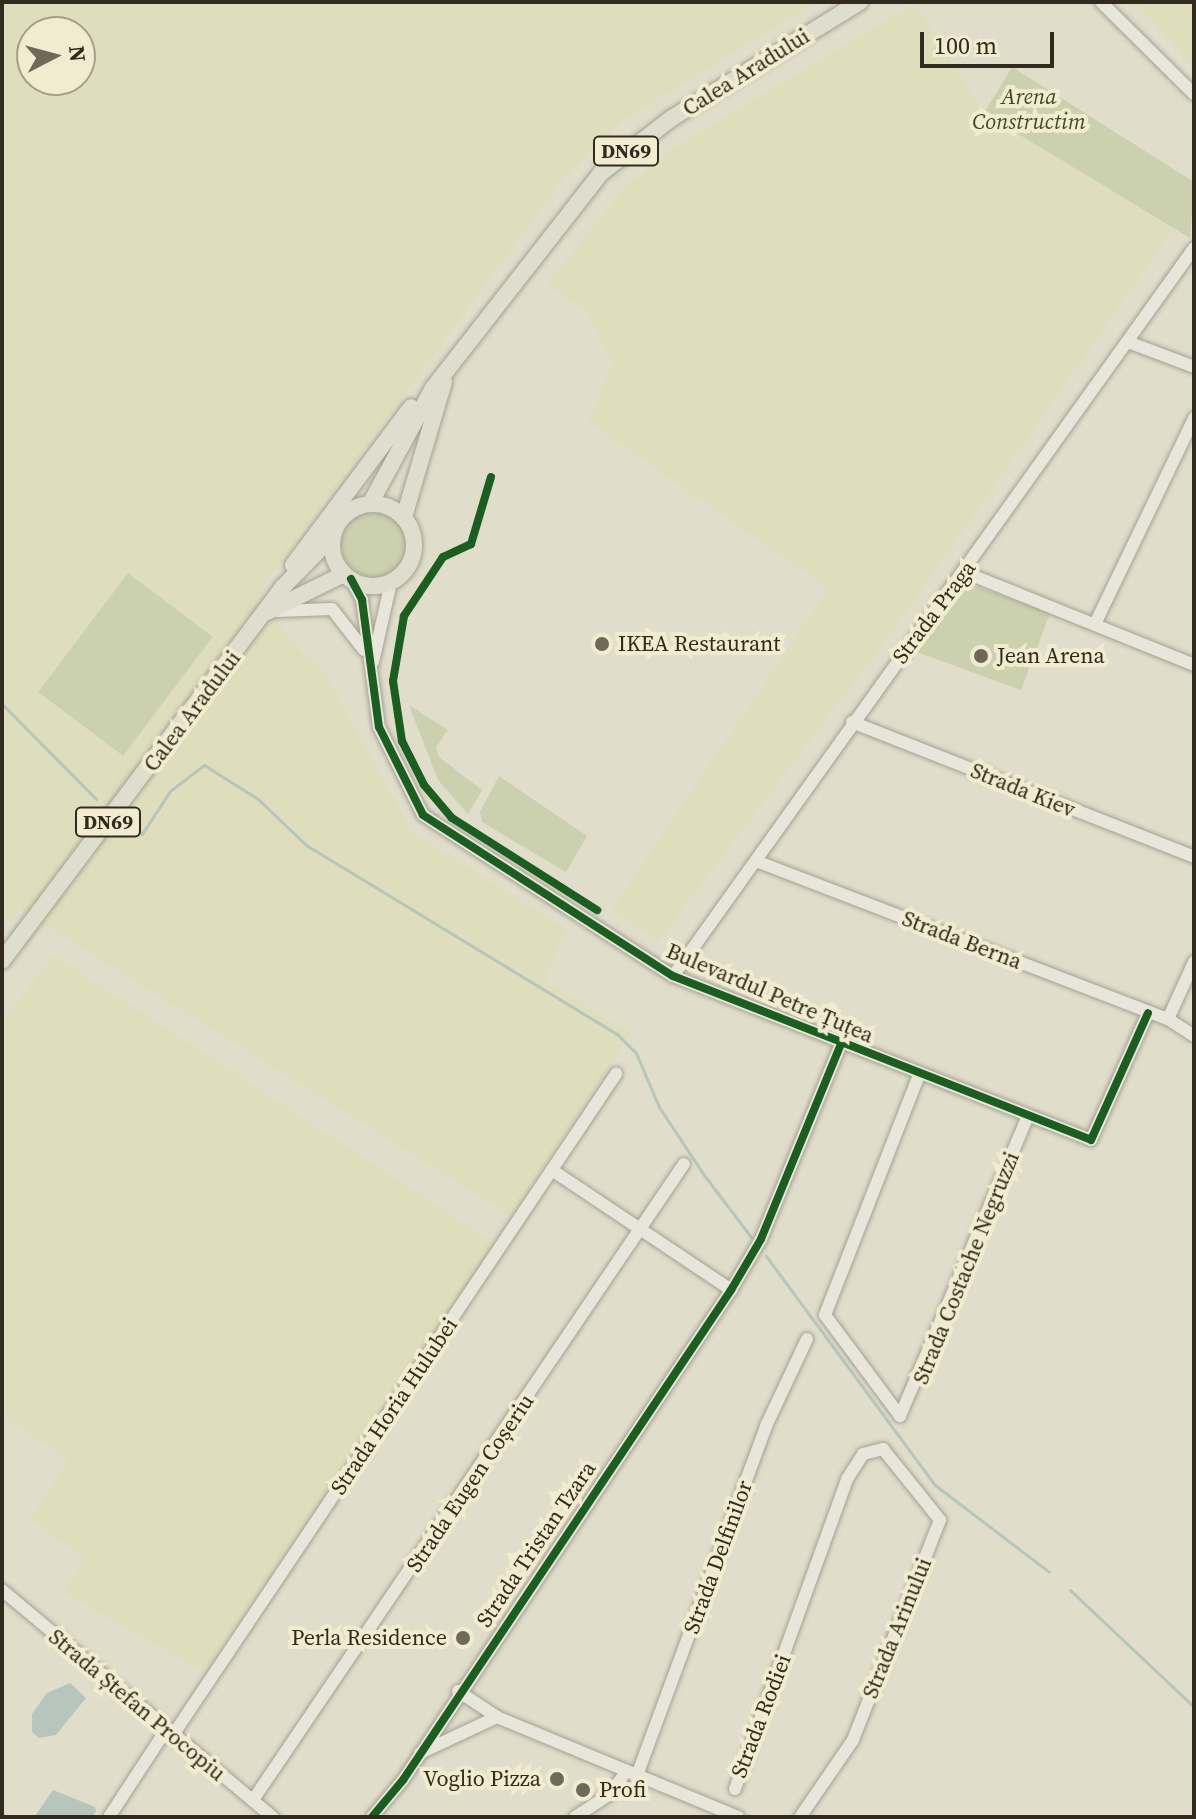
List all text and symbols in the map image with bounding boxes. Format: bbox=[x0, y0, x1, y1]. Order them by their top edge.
north arrow bbox=[16, 16, 96, 96]
scale bar bbox=[924, 16, 1058, 66]
street label: Calea Aradului bbox=[678, 22, 814, 122]
text: 100 m bbox=[934, 29, 997, 62]
text: N bbox=[62, 44, 94, 63]
park label: Arena Constructim bbox=[972, 83, 1086, 134]
road number: DN69 bbox=[592, 135, 660, 167]
street label: Strada Praga bbox=[887, 555, 981, 669]
place label: IKEA Restaurant bbox=[618, 631, 780, 657]
marker: IKEA Restaurant bbox=[593, 635, 611, 653]
place label: Jean Arena bbox=[997, 643, 1105, 669]
street label: Calea Aradului bbox=[138, 645, 246, 777]
marker: Jean Arena bbox=[972, 647, 990, 665]
street label: Strada Kiev bbox=[967, 757, 1079, 823]
road number: DN69 bbox=[74, 806, 142, 838]
street label: Strada Berna bbox=[898, 905, 1026, 975]
street label: Bulevardul Petre Țuțea bbox=[662, 937, 878, 1049]
street label: Strada Costache Negruzzi bbox=[907, 1148, 1025, 1388]
street label: Strada Horia Hulubei bbox=[325, 1313, 463, 1499]
street label: Strada Eugen Coșeriu bbox=[401, 1389, 539, 1577]
street label: Strada Tristan Tzara bbox=[471, 1456, 601, 1632]
street label: Strada Delfinilor bbox=[678, 1477, 758, 1637]
street label: Strada Arinului bbox=[857, 1554, 937, 1702]
street label: Strada Ștefan Procopiu bbox=[43, 1623, 231, 1787]
place label: Perla Residence bbox=[291, 1625, 447, 1651]
marker: Perla Residence bbox=[454, 1629, 472, 1647]
street label: Strada Rodiei bbox=[725, 1651, 797, 1781]
place label: Voglio Pizza bbox=[423, 1766, 541, 1792]
marker: Voglio Pizza bbox=[548, 1770, 566, 1788]
place label: Profi bbox=[599, 1777, 646, 1803]
marker: Profi bbox=[574, 1781, 592, 1799]

